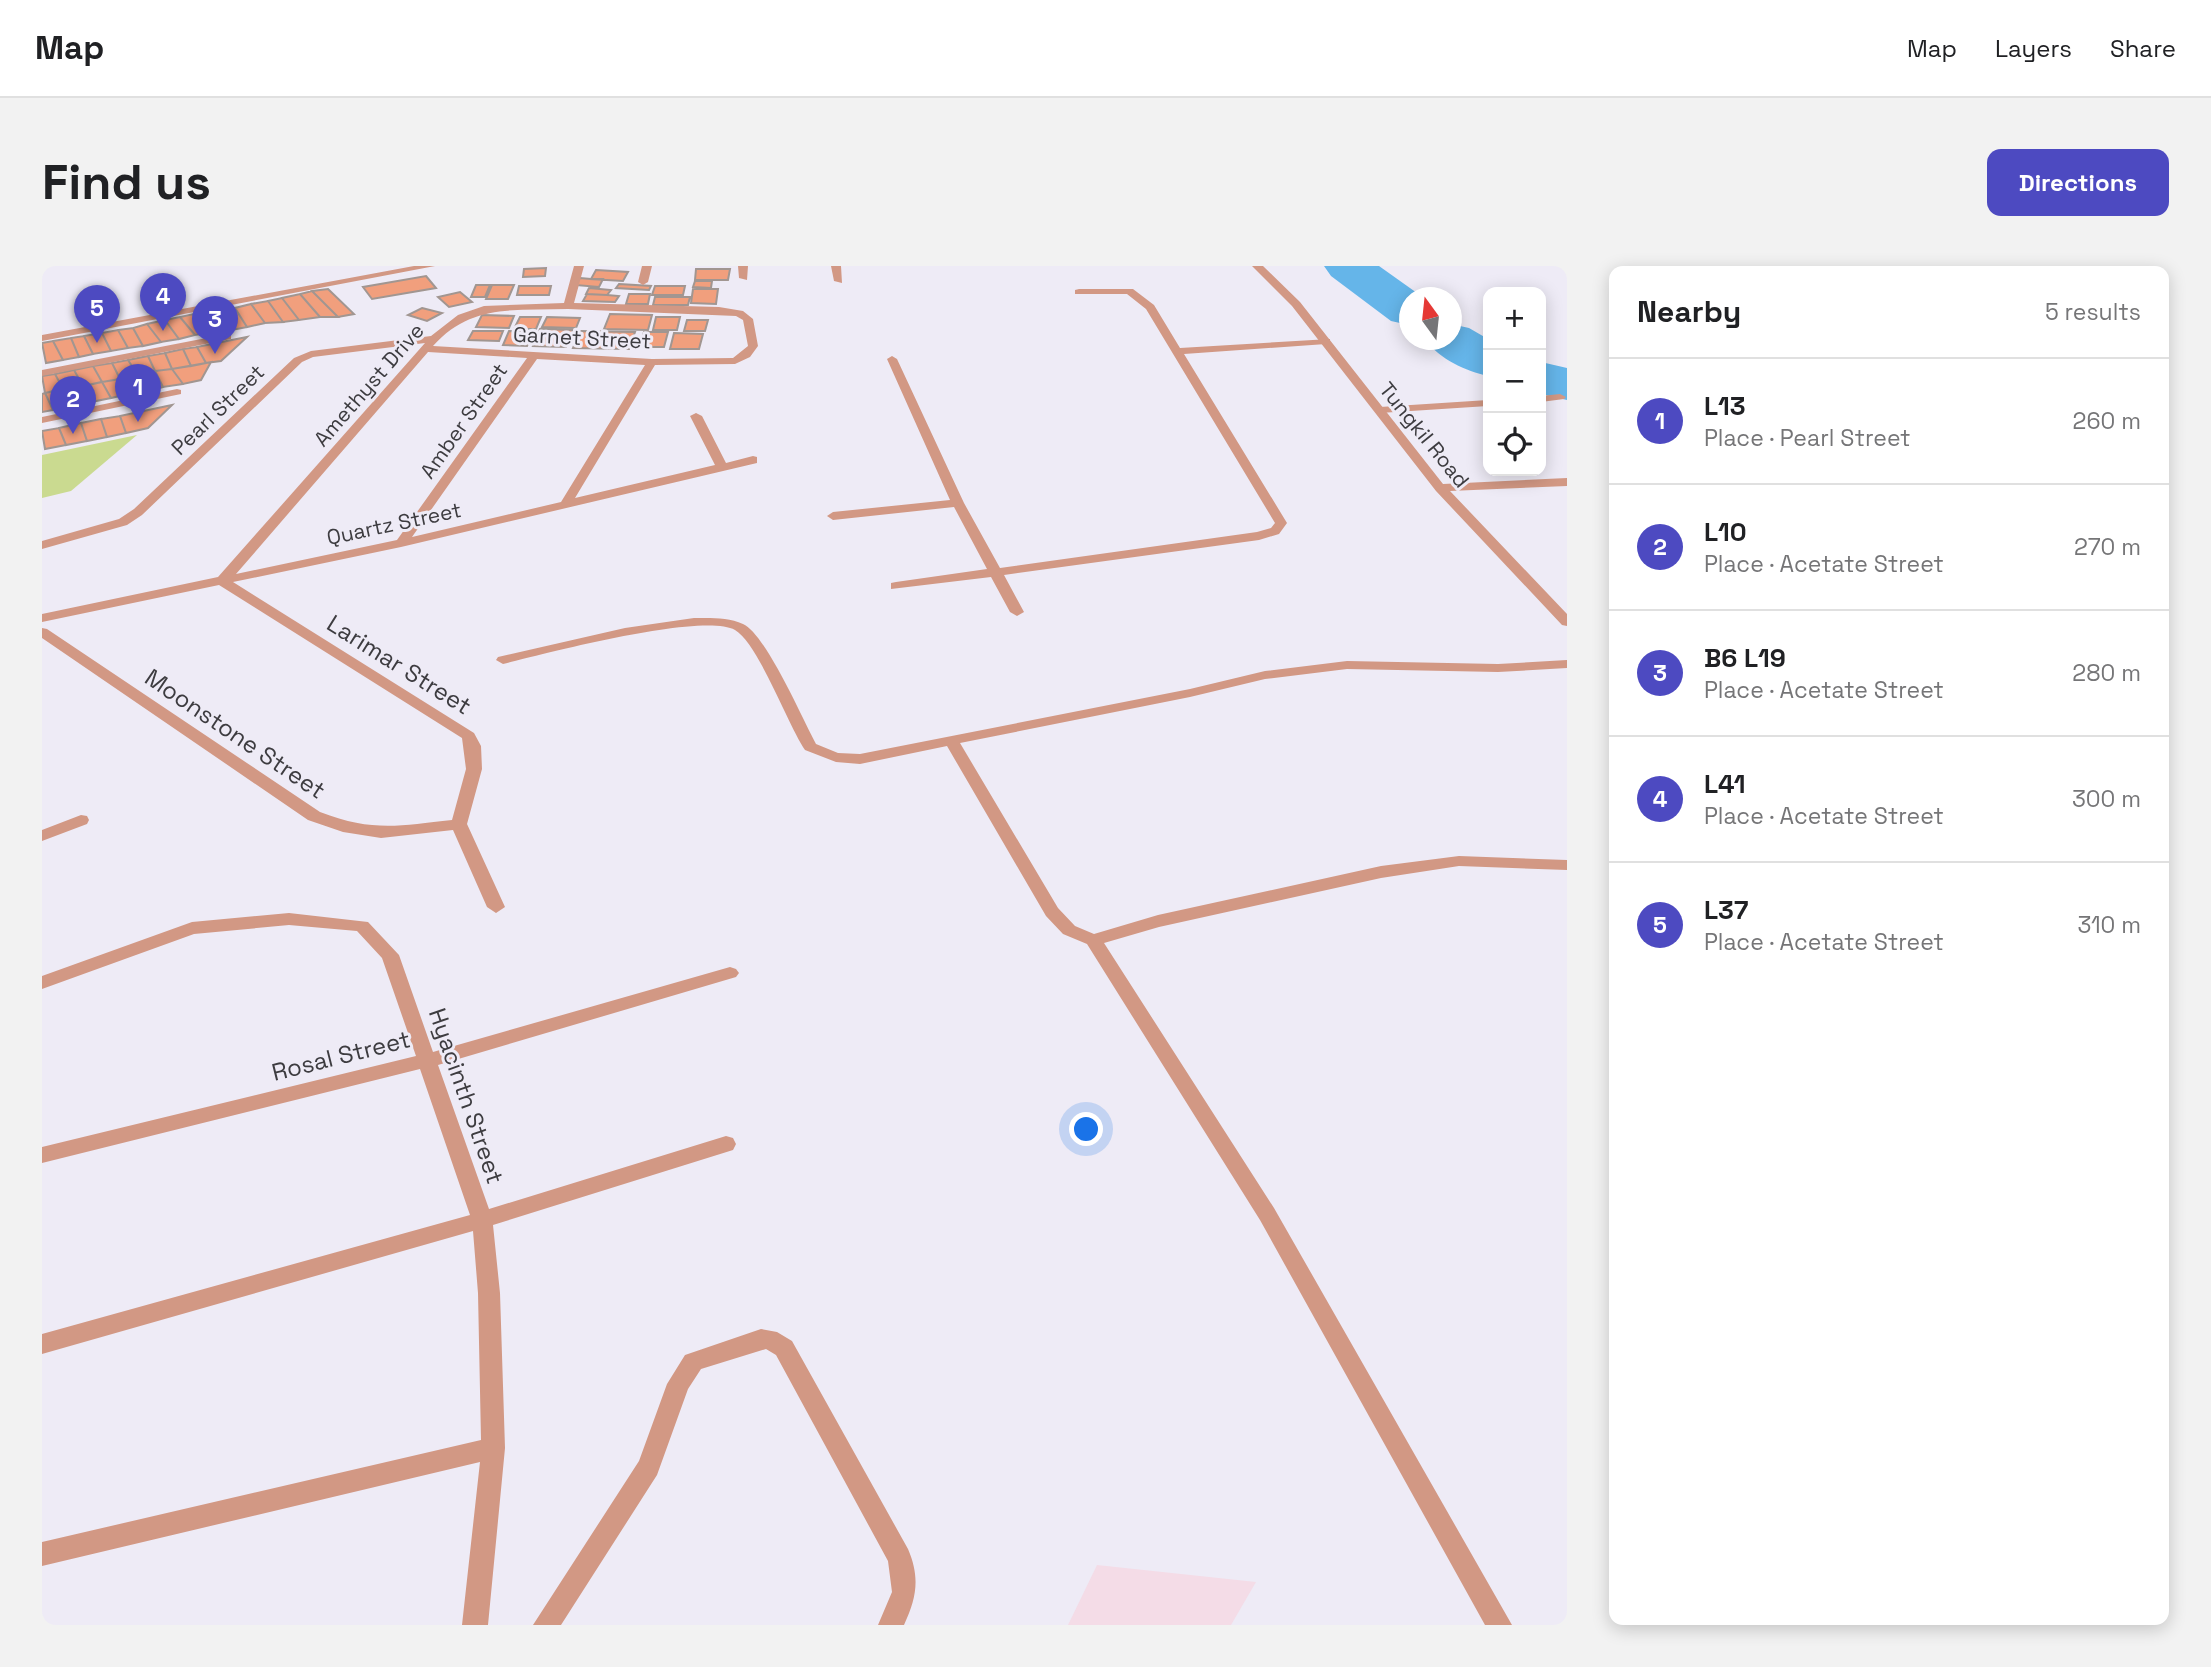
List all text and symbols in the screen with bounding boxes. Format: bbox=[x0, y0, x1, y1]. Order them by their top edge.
text: Map bbox=[35, 27, 104, 69]
text: Map bbox=[1907, 33, 1957, 64]
text: Layers bbox=[1995, 33, 2072, 64]
text: Share bbox=[2110, 33, 2176, 64]
button: Directions bbox=[1987, 149, 2169, 216]
text: Find us bbox=[42, 151, 211, 213]
pin: 4 bbox=[140, 273, 186, 331]
pin: 5 bbox=[74, 285, 120, 343]
north arrow bbox=[1399, 287, 1462, 350]
map controls bbox=[1483, 287, 1546, 476]
button: + bbox=[1483, 287, 1546, 350]
text: Nearby bbox=[1637, 292, 1741, 331]
pin: 3 bbox=[192, 296, 238, 354]
text: 5 results bbox=[2045, 297, 2141, 327]
street label: Amethyst Drive bbox=[308, 317, 430, 452]
street label: Garnet Street bbox=[512, 320, 652, 355]
button: − bbox=[1483, 350, 1546, 413]
street label: Pearl Street bbox=[165, 358, 270, 461]
street label: Amber Street bbox=[414, 358, 513, 484]
pin: 1 bbox=[115, 364, 161, 422]
pin: 2 bbox=[50, 376, 96, 434]
street label: Tungkil Road bbox=[1373, 376, 1475, 493]
text: L13 bbox=[1704, 389, 1746, 423]
text: 1 bbox=[1655, 406, 1665, 436]
text: 260 m bbox=[2073, 406, 2141, 436]
button: locate bbox=[1483, 413, 1546, 476]
text: Place · Pearl Street bbox=[1704, 423, 1911, 453]
street label: Quartz Street bbox=[324, 496, 464, 551]
text: L10 bbox=[1704, 515, 1747, 549]
text: 2 bbox=[1653, 532, 1667, 562]
text: 270 m bbox=[2074, 532, 2141, 562]
text: Place · Acetate Street bbox=[1704, 549, 1944, 579]
street label: Larimar Street bbox=[321, 608, 477, 721]
text: B6 L19 bbox=[1704, 641, 1786, 675]
text: 3 bbox=[1653, 658, 1667, 688]
text: 280 m bbox=[2072, 658, 2141, 688]
street label: Moonstone Street bbox=[139, 662, 332, 806]
text: Place · Acetate Street bbox=[1704, 675, 1944, 705]
text: L41 bbox=[1704, 767, 1745, 801]
text: 4 bbox=[1653, 784, 1667, 814]
text: 300 m bbox=[2072, 784, 2141, 814]
text: Place · Acetate Street bbox=[1704, 801, 1944, 831]
text: L37 bbox=[1704, 893, 1748, 927]
text: 5 bbox=[1653, 910, 1667, 940]
text: 310 m bbox=[2077, 910, 2141, 940]
text: Place · Acetate Street bbox=[1704, 927, 1944, 957]
street label: Hyacinth Street bbox=[422, 1004, 511, 1188]
street label: Rosal Street bbox=[268, 1023, 413, 1088]
your location bbox=[1069, 1112, 1103, 1146]

